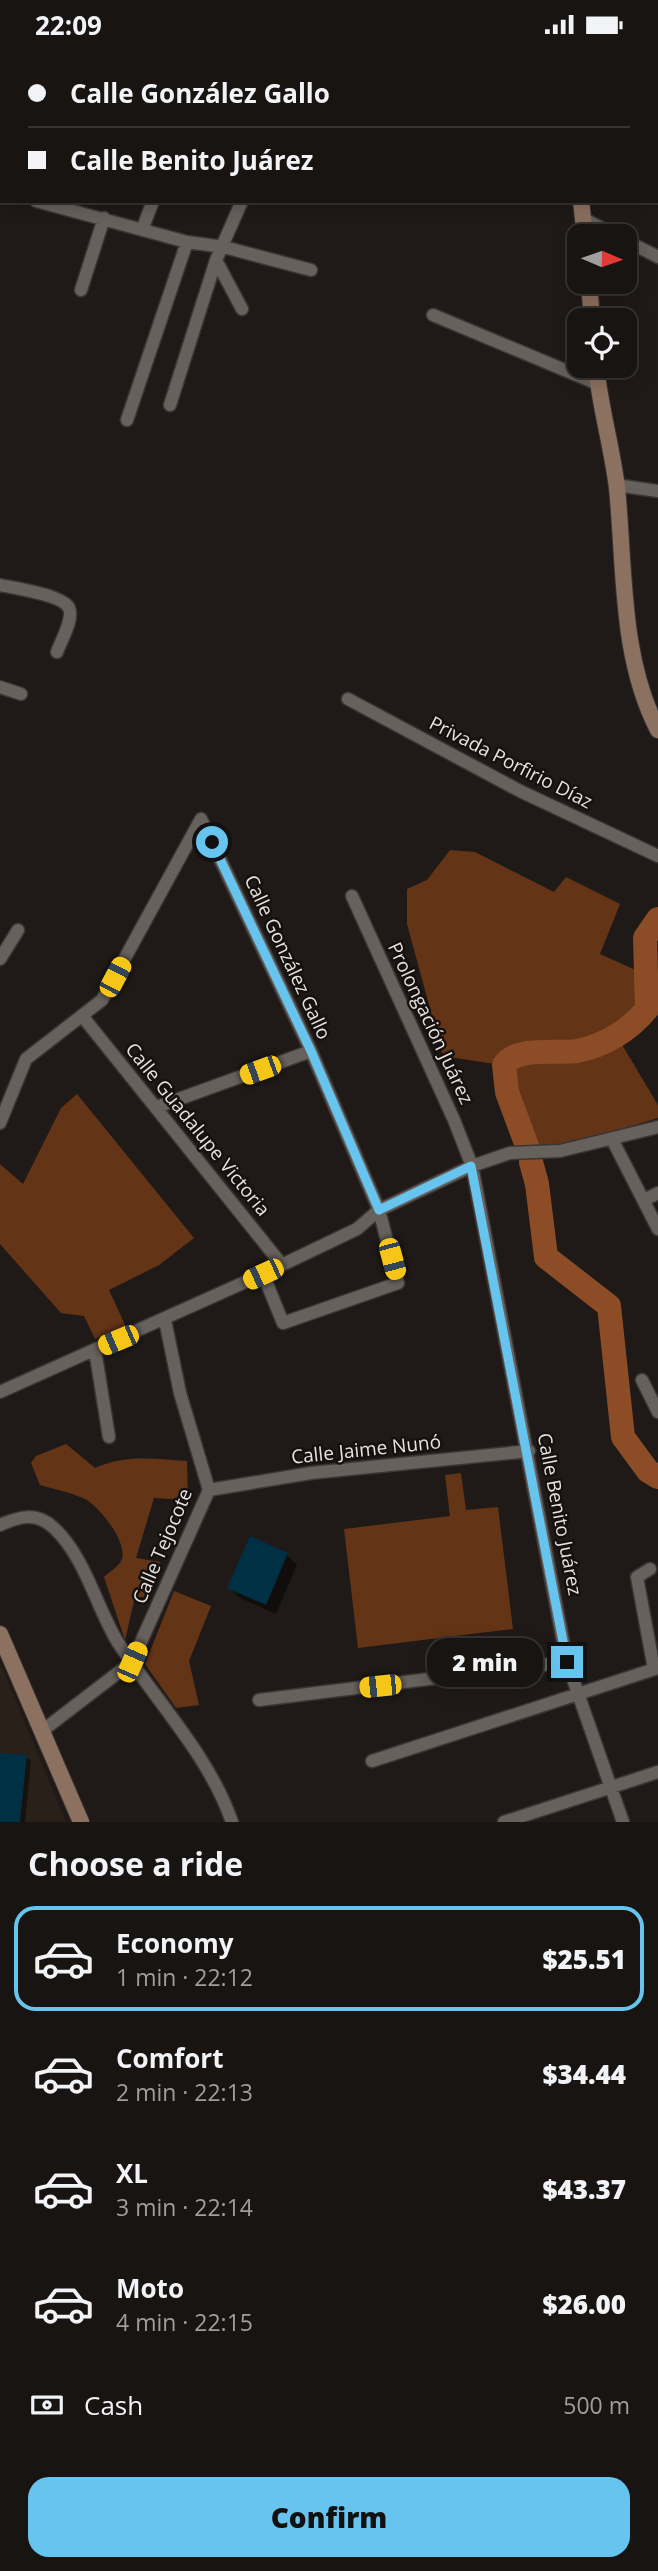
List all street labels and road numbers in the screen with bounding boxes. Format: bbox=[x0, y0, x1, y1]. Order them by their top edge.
street label: Privada Porfirio Díaz bbox=[425, 710, 597, 814]
street label: Calle González Gallo bbox=[238, 870, 338, 1044]
street label: Prolongación Juárez bbox=[382, 938, 480, 1108]
street label: Calle Guadalupe Victoria bbox=[120, 1037, 276, 1221]
street label: Calle Jaime Nunó bbox=[290, 1428, 442, 1470]
street label: Calle Benito Juárez bbox=[532, 1431, 589, 1598]
street label: Calle Tejocote bbox=[126, 1484, 198, 1608]

